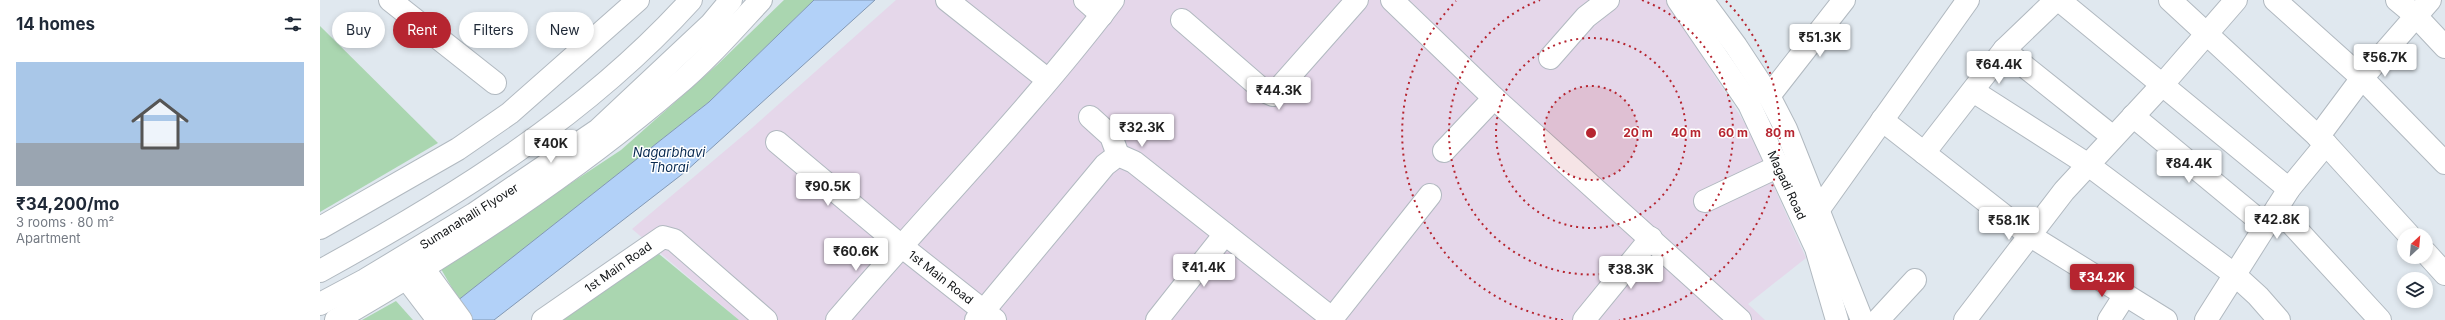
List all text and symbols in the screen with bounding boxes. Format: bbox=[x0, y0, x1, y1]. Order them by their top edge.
chip: Buy bbox=[332, 12, 385, 48]
chip: Rent bbox=[393, 12, 451, 48]
chip: Filters bbox=[459, 12, 528, 48]
chip: New bbox=[536, 12, 594, 48]
icon: filters bbox=[282, 13, 304, 35]
text: 14 homes bbox=[16, 14, 95, 34]
pin: ₹51.3K bbox=[1787, 24, 1853, 58]
text: ₹51.3K bbox=[1798, 29, 1842, 45]
pin: ₹56.7K bbox=[2352, 44, 2418, 78]
text: ₹56.7K bbox=[2363, 49, 2407, 65]
pin: ₹64.4K bbox=[1966, 51, 2032, 85]
text: ₹64.4K bbox=[1976, 56, 2022, 72]
pin: ₹44.3K bbox=[1246, 77, 1312, 111]
text: ₹44.3K bbox=[1256, 82, 1302, 98]
icon: home bbox=[124, 88, 196, 160]
pin: ₹32.3K bbox=[1109, 114, 1175, 148]
text: ₹32.3K bbox=[1119, 119, 1165, 135]
text: 20 m bbox=[1623, 125, 1653, 140]
text: 40 m bbox=[1671, 125, 1701, 140]
text: 60 m bbox=[1718, 125, 1748, 140]
text: 80 m bbox=[1765, 125, 1795, 140]
centre of rings bbox=[1584, 126, 1598, 140]
pin: ₹40K bbox=[527, 130, 575, 164]
text: ₹40K bbox=[534, 135, 568, 151]
water label: Nagarbhavi Thorai bbox=[633, 144, 706, 175]
street label: Magadi Road bbox=[1765, 148, 1809, 222]
pin: ₹84.4K bbox=[2156, 150, 2222, 184]
text: ₹84.4K bbox=[2166, 155, 2212, 171]
pin: ₹90.5K bbox=[795, 173, 861, 207]
text: ₹90.5K bbox=[805, 178, 851, 194]
street label: Sumanahalli Flyover bbox=[417, 179, 521, 252]
text: ₹34,200/mo bbox=[16, 194, 119, 214]
pin: ₹42.8K bbox=[2244, 206, 2310, 240]
pin: ₹58.1K bbox=[1976, 207, 2042, 241]
text: ₹42.8K bbox=[2254, 211, 2300, 227]
text: ₹58.1K bbox=[1988, 212, 2030, 228]
text: 3 rooms · 80 m² bbox=[16, 214, 114, 230]
north arrow bbox=[2397, 228, 2433, 264]
map controls bbox=[2397, 228, 2433, 308]
text: Apartment bbox=[16, 230, 81, 246]
street label: 1st Main Road bbox=[582, 238, 654, 296]
pin: ₹60.6K bbox=[823, 238, 889, 272]
text: ₹60.6K bbox=[833, 243, 879, 259]
street label: 1st Main Road bbox=[905, 247, 977, 307]
pin: ₹41.4K bbox=[1171, 254, 1237, 288]
pin: ₹38.3K bbox=[1598, 256, 1664, 290]
text: ₹41.4K bbox=[1182, 259, 1226, 275]
text: ₹38.3K bbox=[1608, 261, 1654, 277]
pin: ₹34.2K bbox=[2069, 264, 2135, 298]
text: ₹34.2K bbox=[2079, 269, 2125, 285]
button: layers bbox=[2397, 272, 2433, 308]

